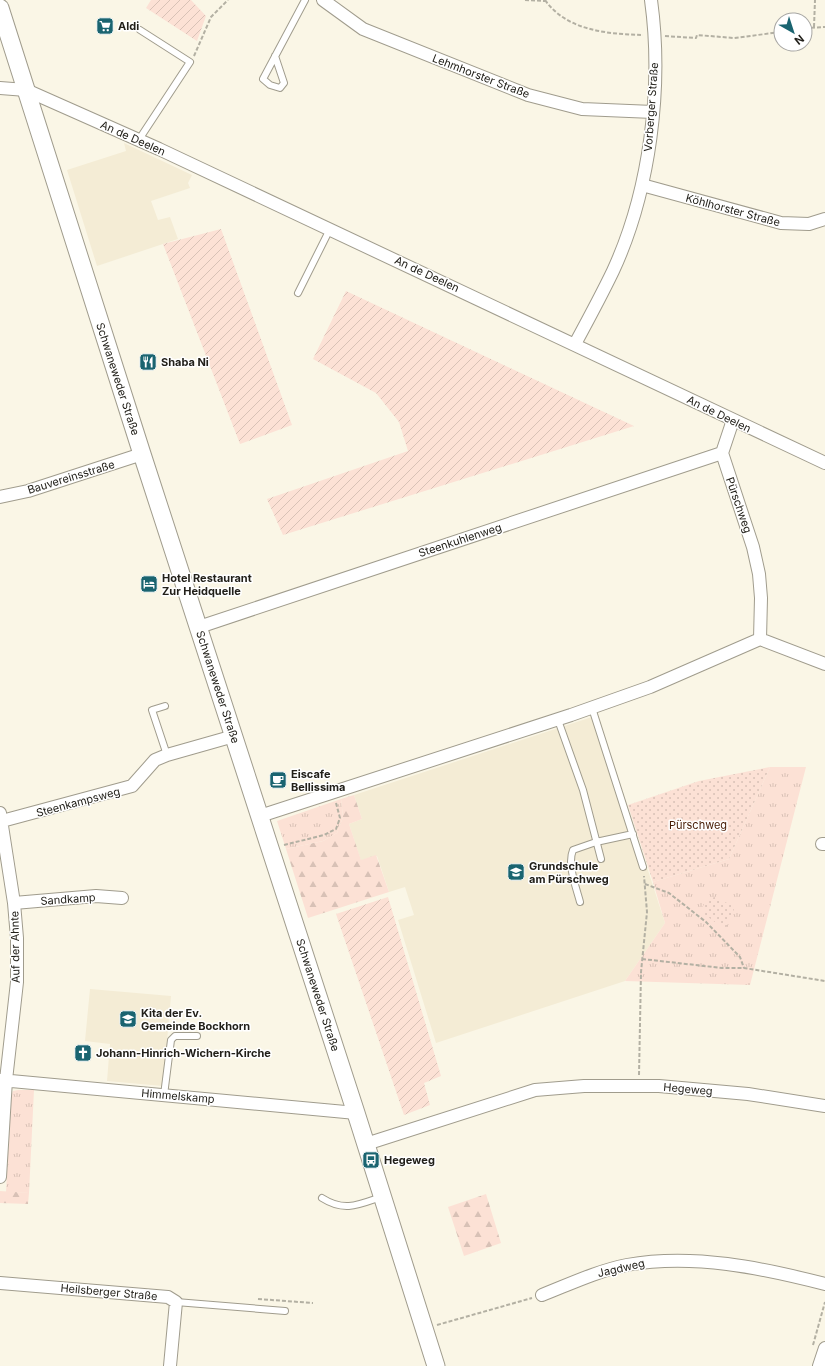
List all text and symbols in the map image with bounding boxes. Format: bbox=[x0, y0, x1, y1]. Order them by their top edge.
north arrow bbox=[773, 12, 813, 52]
supermarket icon: Aldi bbox=[95, 16, 115, 36]
place label: Aldi bbox=[118, 19, 139, 33]
text: N bbox=[792, 32, 807, 48]
street label: Lehmhorster Straße bbox=[430, 51, 532, 101]
street label: Vorberger Straße bbox=[641, 62, 661, 152]
street label: An de Deelen bbox=[98, 117, 168, 159]
street label: Köhlhorster Straße bbox=[684, 191, 782, 229]
street label: An de Deelen bbox=[392, 253, 462, 295]
street label: Schwaneweder Straße bbox=[93, 321, 143, 437]
restaurant icon: Shaba Ni bbox=[138, 352, 158, 372]
place label: Shaba Ni bbox=[161, 355, 209, 369]
street label: An de Deelen bbox=[685, 392, 753, 436]
street label: Bauvereinsstraße bbox=[26, 457, 116, 497]
street label: Pürschweg bbox=[723, 475, 755, 535]
street label: Steenkuhlenweg bbox=[417, 520, 503, 560]
place label: Hotel Restaurant Zur Heidquelle bbox=[162, 571, 252, 598]
hotel icon: Hotel Restaurant Zur Heidquelle bbox=[139, 574, 159, 594]
street label: Schwaneweder Straße bbox=[193, 629, 243, 745]
place label: Eiscafe Bellissima bbox=[291, 767, 346, 794]
cafe icon: Eiscafe Bellissima bbox=[268, 770, 288, 790]
street label: Steenkampsweg bbox=[35, 784, 121, 820]
park label: Pürschweg bbox=[669, 818, 727, 832]
place label: Grundschule am Pürschweg bbox=[529, 859, 609, 886]
school or university icon: Grundschule am Pürschweg bbox=[506, 862, 526, 882]
street label: Sandkamp bbox=[40, 890, 96, 908]
street label: Auf der Ahnte bbox=[7, 911, 23, 983]
street label: Schwaneweder Straße bbox=[293, 937, 343, 1053]
place label: Kita der Ev. Gemeinde Bockhorn bbox=[141, 1006, 250, 1033]
school or university icon: Kita der Ev. Gemeinde Bockhorn bbox=[118, 1009, 138, 1029]
church icon: Johann-Hinrich-Wichern-Kirche bbox=[73, 1043, 93, 1063]
place label: Johann-Hinrich-Wichern-Kirche bbox=[96, 1046, 271, 1060]
street label: Hegeweg bbox=[663, 1080, 713, 1098]
street label: Himmelskamp bbox=[141, 1086, 216, 1106]
bus stop icon: Hegeweg bbox=[361, 1150, 381, 1170]
place label: Hegeweg bbox=[384, 1153, 435, 1167]
street label: Jagdweg bbox=[596, 1256, 646, 1280]
street label: Heilsberger Straße bbox=[60, 1281, 158, 1303]

